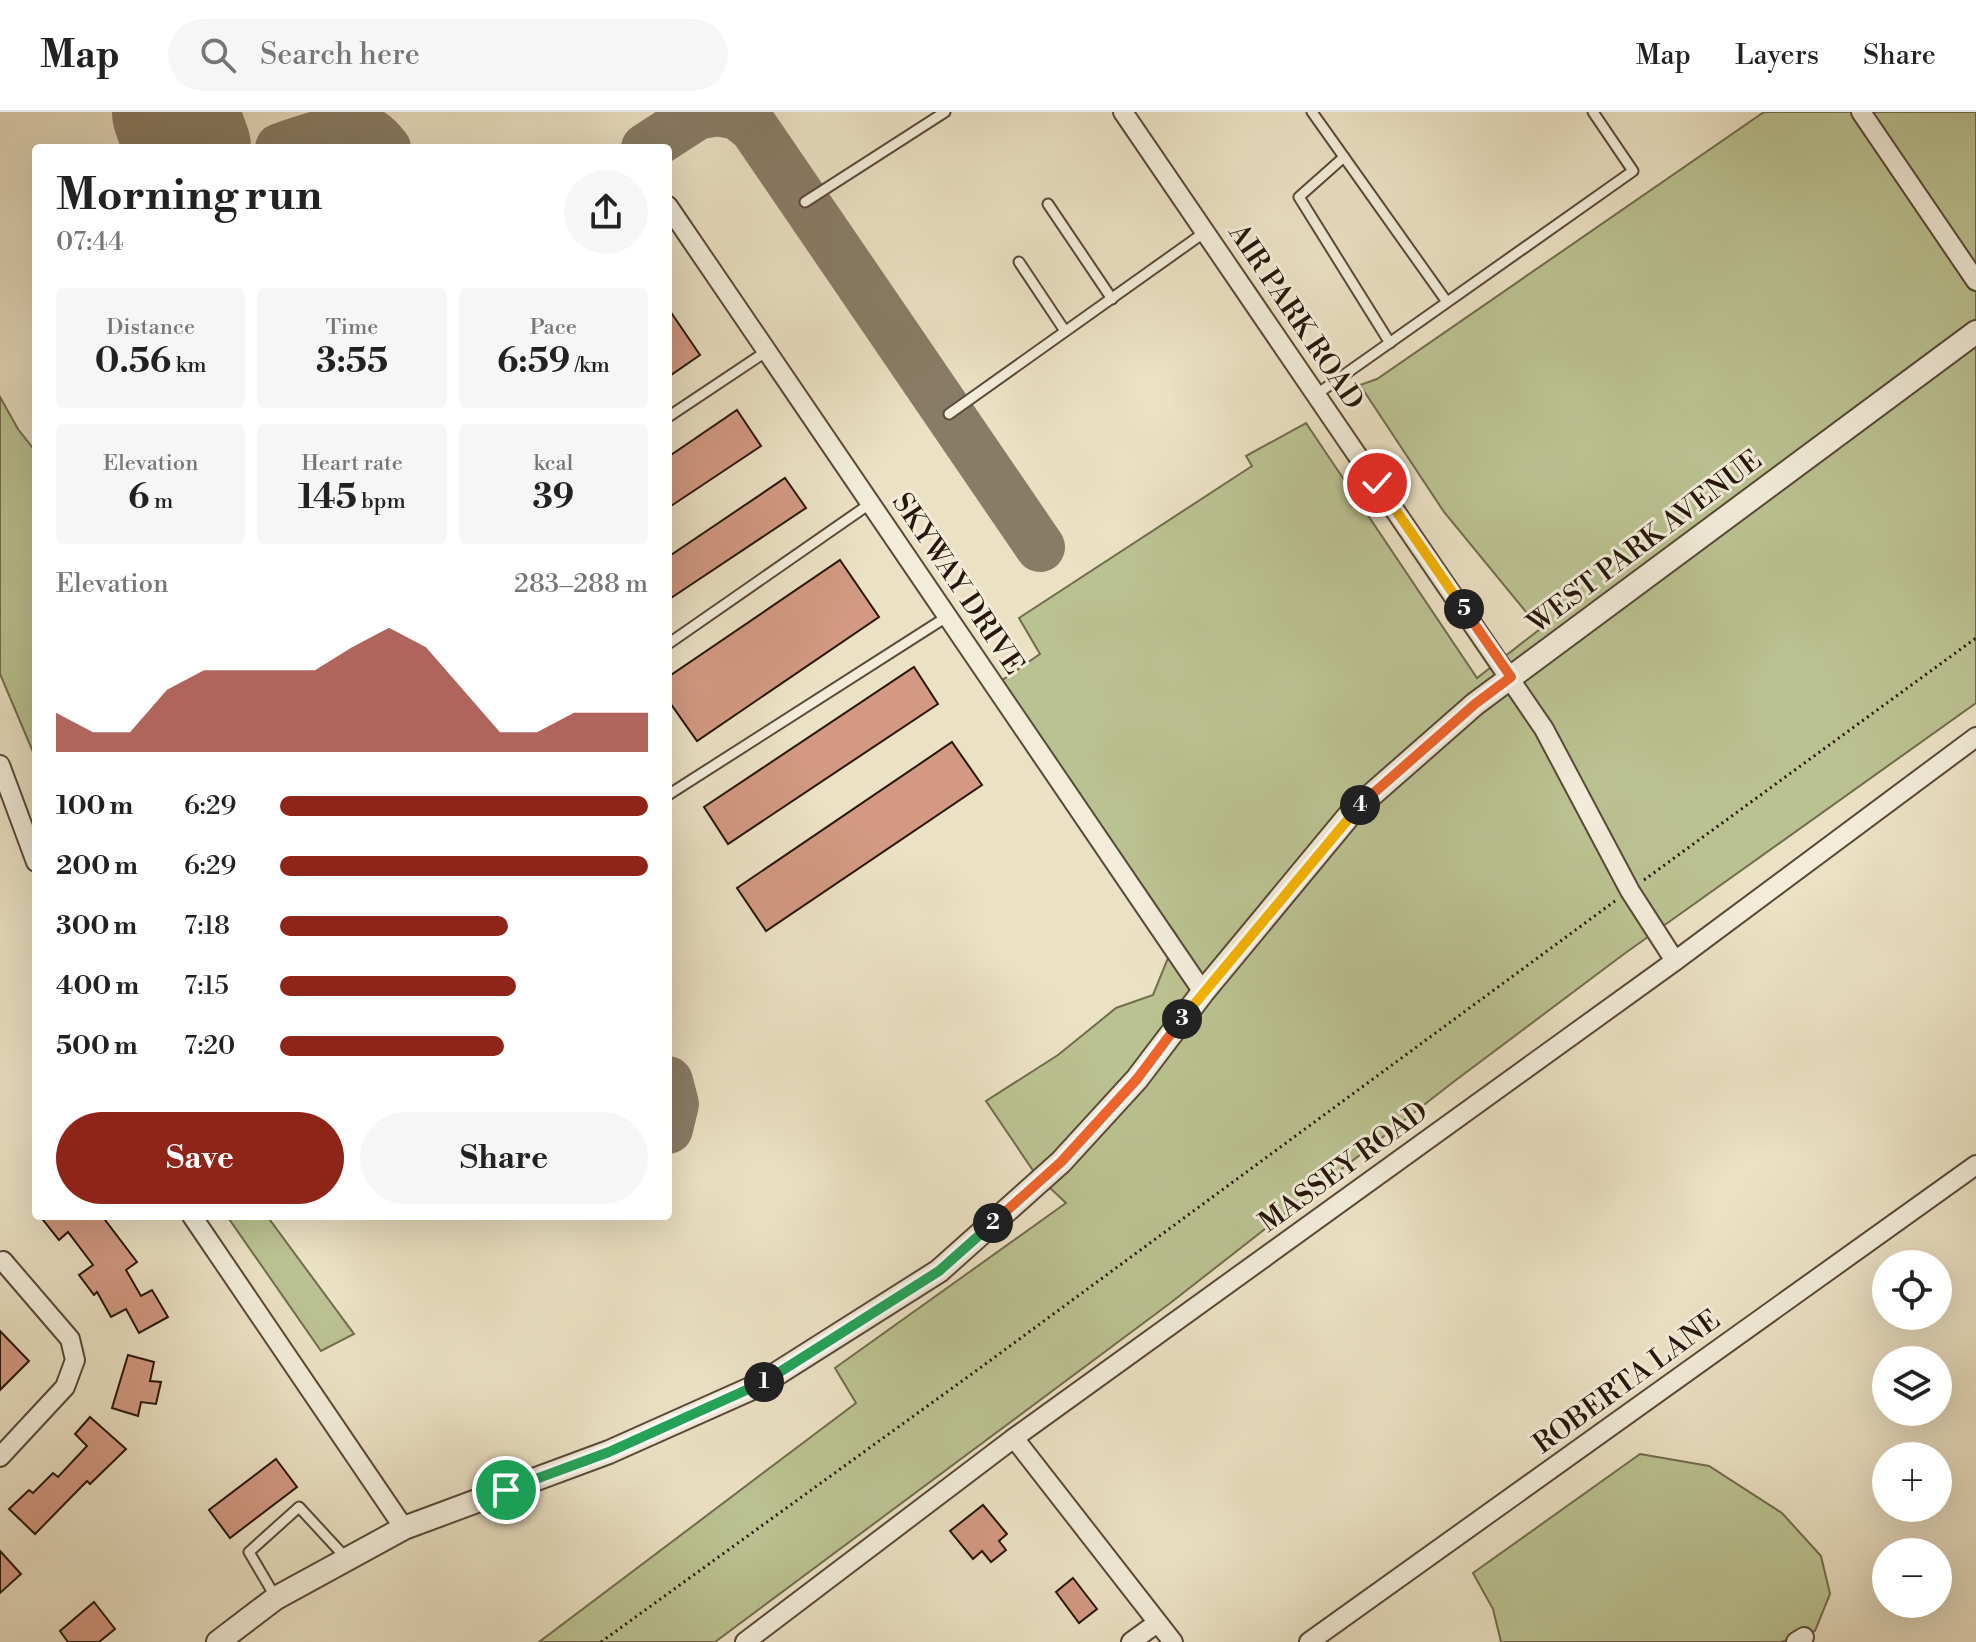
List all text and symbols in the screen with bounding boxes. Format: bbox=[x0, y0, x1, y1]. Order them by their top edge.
search box bbox=[168, 19, 728, 91]
text: Map bbox=[40, 32, 120, 79]
icon: search bbox=[196, 33, 240, 77]
text: Search here bbox=[260, 36, 420, 74]
text: Map bbox=[1636, 38, 1691, 73]
text: Layers bbox=[1735, 38, 1819, 73]
text: Share bbox=[1863, 38, 1936, 73]
text: Morning run bbox=[56, 168, 322, 223]
button: share bbox=[564, 170, 648, 254]
street label: AIR PARK ROAD bbox=[1220, 216, 1371, 416]
text: 07:44 bbox=[56, 226, 124, 258]
text: Distance bbox=[106, 314, 195, 341]
text: Time bbox=[326, 314, 378, 341]
text: Pace bbox=[530, 314, 577, 341]
text: 0.56 bbox=[95, 341, 171, 383]
text: 3:55 bbox=[316, 341, 388, 383]
text: 6:59 bbox=[497, 341, 570, 383]
text: km bbox=[171, 352, 207, 379]
text: /km bbox=[570, 352, 610, 379]
street label: WEST PARK AVENUE bbox=[1520, 443, 1769, 642]
pin bbox=[1343, 449, 1411, 517]
text: Elevation bbox=[103, 450, 198, 477]
text: Heart rate bbox=[301, 450, 403, 477]
text: kcal bbox=[533, 450, 573, 477]
icon: check bbox=[1355, 461, 1399, 505]
text: 6 bbox=[128, 477, 149, 519]
text: 145 bbox=[298, 477, 357, 519]
text: 39 bbox=[532, 477, 574, 519]
street label: SKYWAY DRIVE bbox=[884, 486, 1031, 681]
text: m bbox=[149, 488, 173, 515]
text: bpm bbox=[357, 488, 406, 515]
text: Elevation bbox=[56, 568, 169, 600]
text: 283–288 m bbox=[514, 568, 648, 600]
pin: 5 bbox=[1444, 589, 1484, 629]
text: 5 bbox=[1457, 595, 1471, 622]
pin: 4 bbox=[1340, 785, 1380, 825]
text: 100 m bbox=[56, 790, 133, 822]
text: 6:29 bbox=[184, 790, 236, 822]
text: 4 bbox=[1353, 791, 1367, 818]
text: 200 m bbox=[56, 850, 138, 882]
text: 6:29 bbox=[184, 850, 236, 882]
text: 300 m bbox=[56, 910, 137, 942]
text: 7:18 bbox=[184, 910, 230, 942]
text: 400 m bbox=[56, 970, 139, 1002]
text: 7:15 bbox=[184, 970, 229, 1002]
pin: 3 bbox=[1162, 999, 1202, 1039]
text: 3 bbox=[1175, 1005, 1189, 1032]
text: 500 m bbox=[56, 1030, 138, 1062]
text: 7:20 bbox=[184, 1030, 235, 1062]
street label: MASSEY ROAD bbox=[1253, 1094, 1435, 1240]
button: Save bbox=[56, 1112, 344, 1204]
button: Share bbox=[360, 1112, 648, 1204]
pin: 2 bbox=[973, 1203, 1013, 1243]
text: 2 bbox=[986, 1209, 1000, 1236]
map controls bbox=[1872, 1250, 1952, 1618]
button: locate bbox=[1872, 1250, 1952, 1330]
street label: ROBERTA LANE bbox=[1527, 1303, 1727, 1462]
button: layers bbox=[1872, 1346, 1952, 1426]
pin: 1 bbox=[744, 1362, 784, 1402]
text: 1 bbox=[759, 1368, 769, 1395]
button: + bbox=[1872, 1442, 1952, 1522]
pin bbox=[472, 1456, 540, 1524]
icon: arrive bbox=[484, 1468, 528, 1512]
button: − bbox=[1872, 1538, 1952, 1618]

